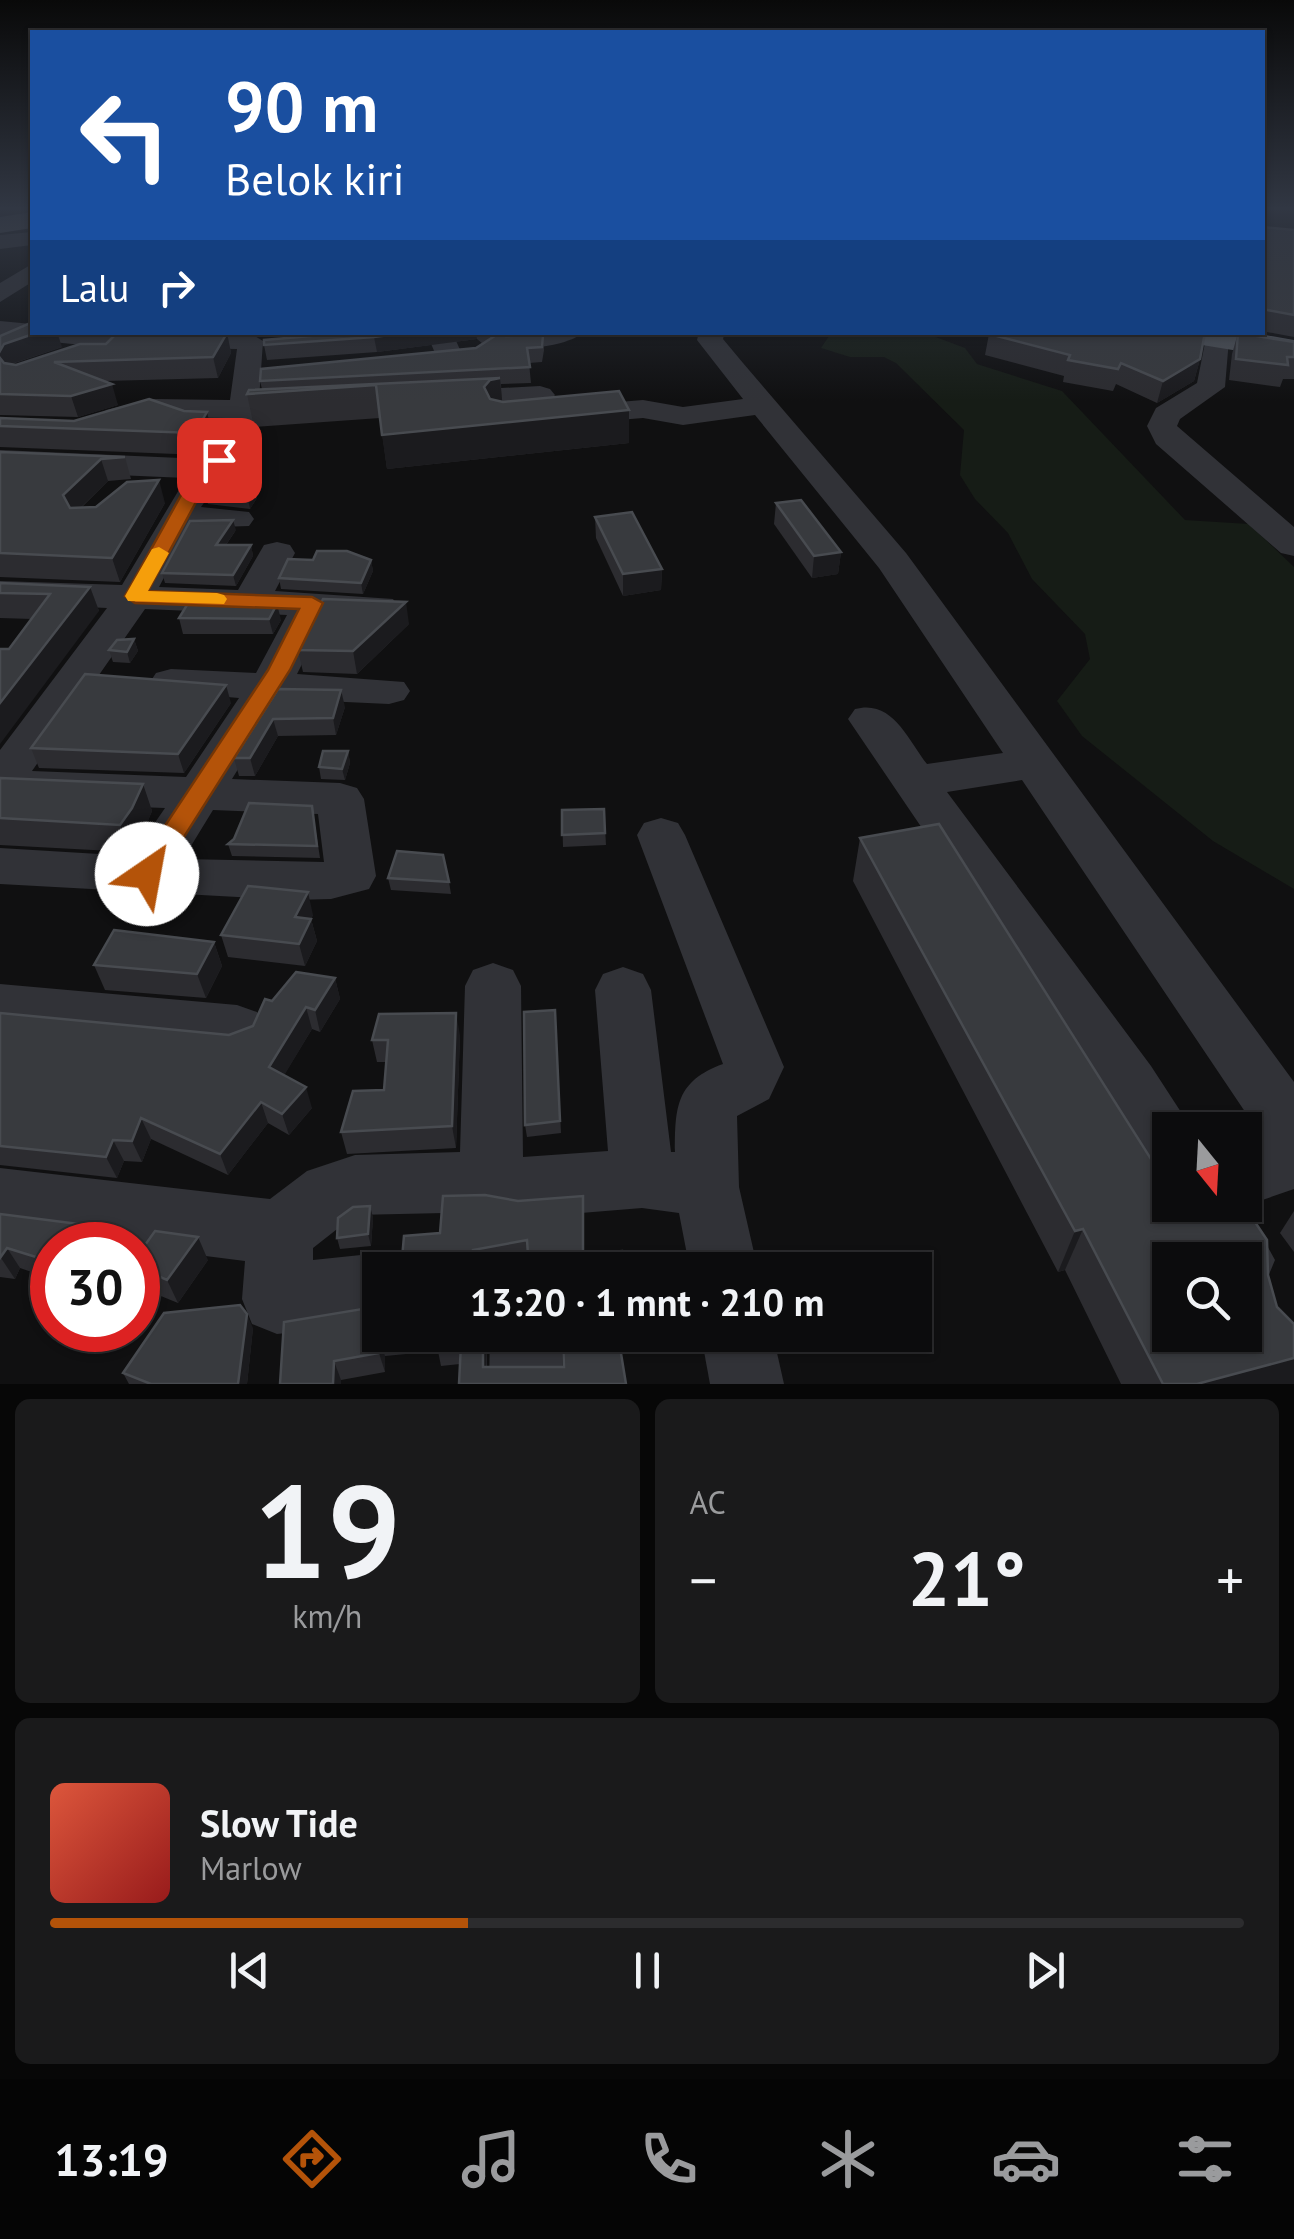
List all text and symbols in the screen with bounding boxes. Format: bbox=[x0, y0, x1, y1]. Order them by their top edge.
text: 90 m bbox=[225, 61, 378, 151]
icon: left bbox=[60, 70, 190, 200]
text: Belok kiri bbox=[225, 149, 405, 207]
icon: right bbox=[149, 260, 204, 315]
text: Lalu bbox=[60, 263, 129, 312]
pin bbox=[177, 418, 262, 503]
icon: arrive bbox=[192, 433, 247, 488]
position arrow bbox=[95, 822, 199, 926]
north arrow bbox=[1152, 1112, 1262, 1222]
map controls bbox=[1152, 1112, 1262, 1352]
speed limit sign: 30 bbox=[30, 1222, 160, 1352]
button: search bbox=[1152, 1242, 1262, 1352]
text: 13:20 · 1 mnt · 210 m bbox=[470, 1277, 824, 1326]
text: 19 bbox=[254, 1446, 401, 1614]
text: AC bbox=[690, 1481, 726, 1523]
text: 21° bbox=[908, 1530, 1026, 1627]
text: − bbox=[690, 1544, 717, 1615]
text: + bbox=[1216, 1544, 1244, 1615]
text: km/h bbox=[292, 1595, 362, 1637]
text: Slow Tide bbox=[200, 1798, 358, 1847]
text: Marlow bbox=[200, 1847, 302, 1889]
icon: previous bbox=[222, 1943, 277, 1998]
icon: pause bbox=[620, 1943, 675, 1998]
icon: next bbox=[1018, 1943, 1073, 1998]
icon: directions bbox=[277, 2124, 347, 2194]
icon: music bbox=[456, 2124, 526, 2194]
icon: phone bbox=[634, 2124, 704, 2194]
icon: climate bbox=[813, 2124, 883, 2194]
icon: car bbox=[991, 2124, 1061, 2194]
icon: filters bbox=[1170, 2124, 1240, 2194]
text: 13:19 bbox=[54, 2130, 168, 2188]

